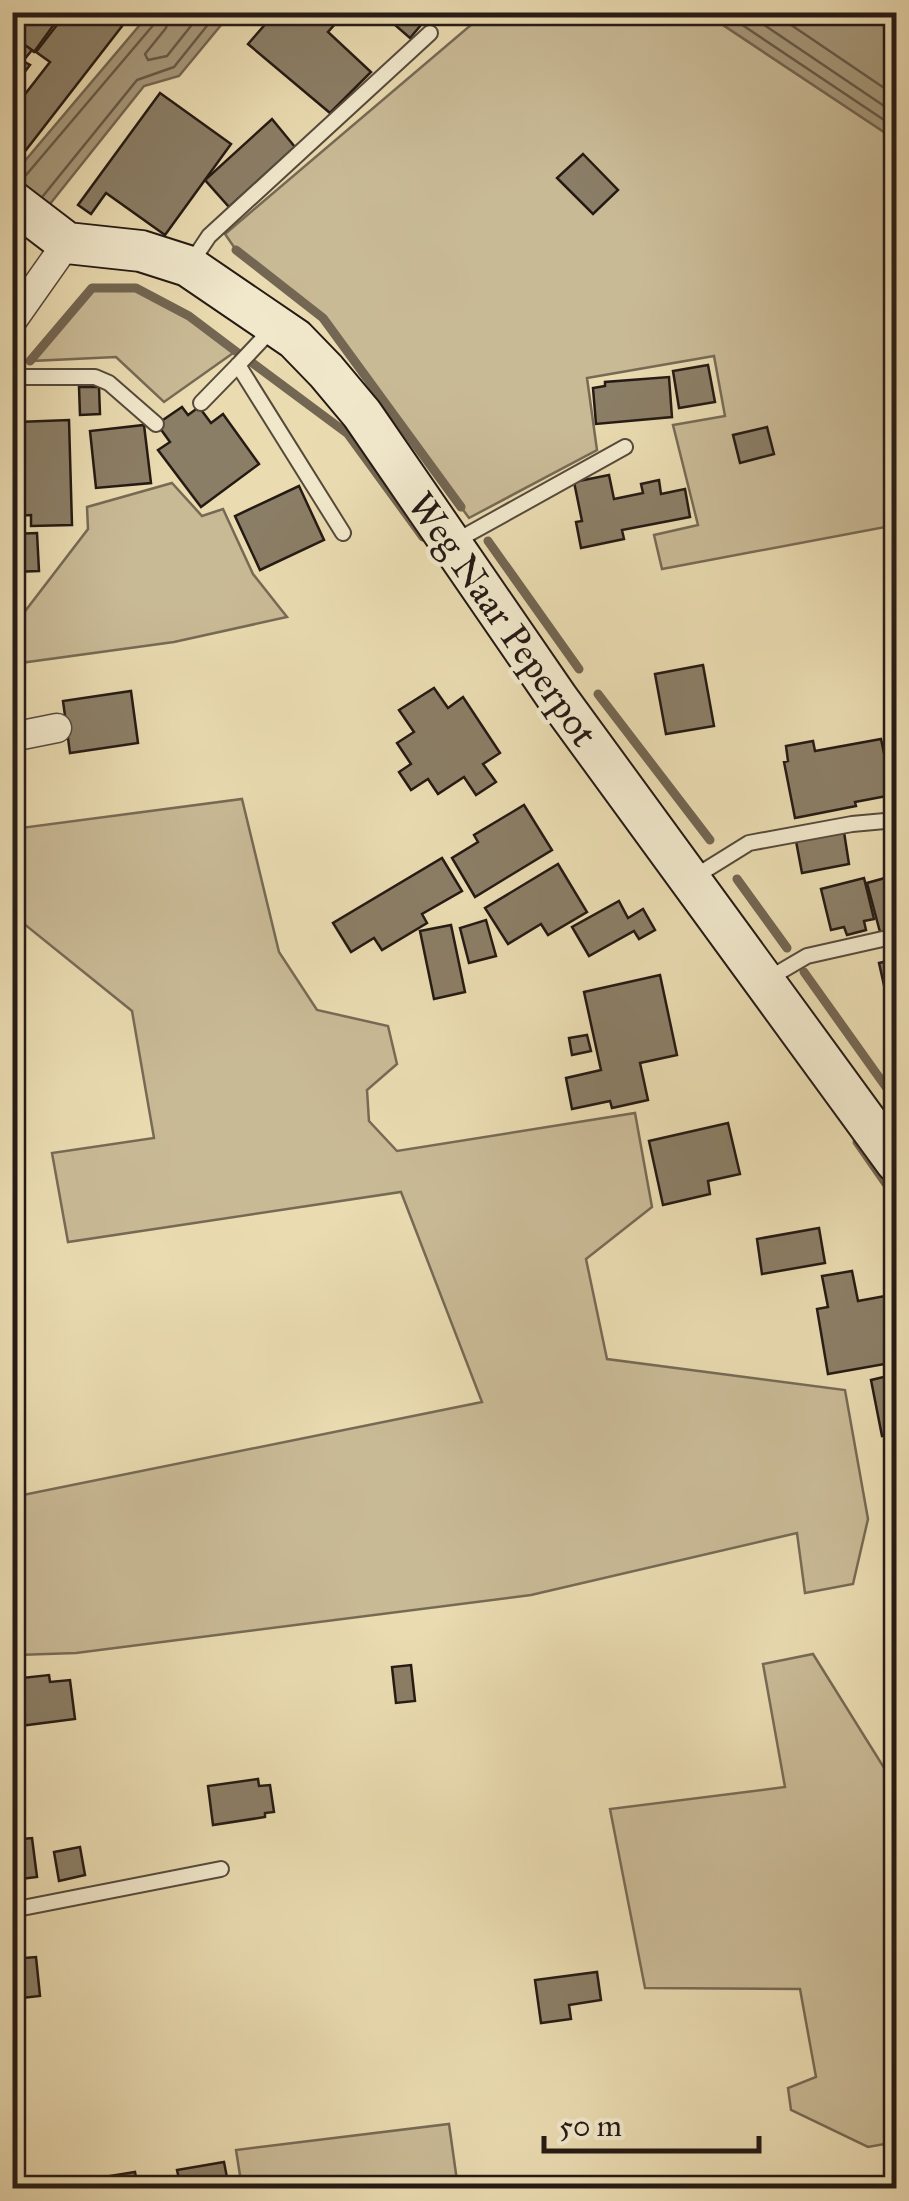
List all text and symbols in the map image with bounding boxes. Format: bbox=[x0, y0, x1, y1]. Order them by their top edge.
street label: Weg Naar Peperpot bbox=[398, 483, 608, 755]
scale bar bbox=[544, 2091, 759, 2153]
text: 50 m bbox=[559, 2108, 622, 2144]

